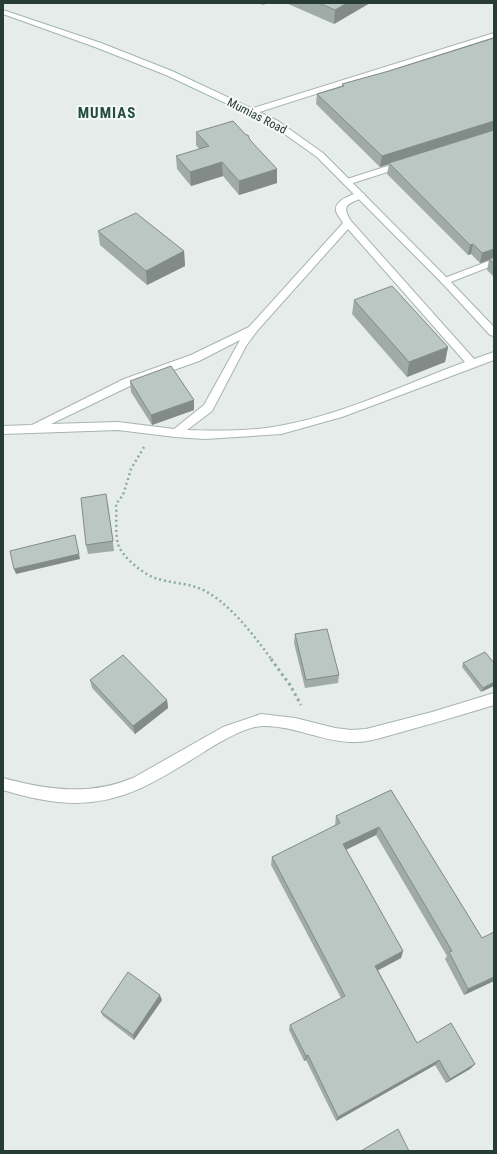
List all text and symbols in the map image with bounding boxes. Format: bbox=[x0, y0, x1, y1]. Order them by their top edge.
street label: Mumias Road bbox=[225, 95, 289, 137]
district label: MUMIAS bbox=[78, 104, 136, 122]

